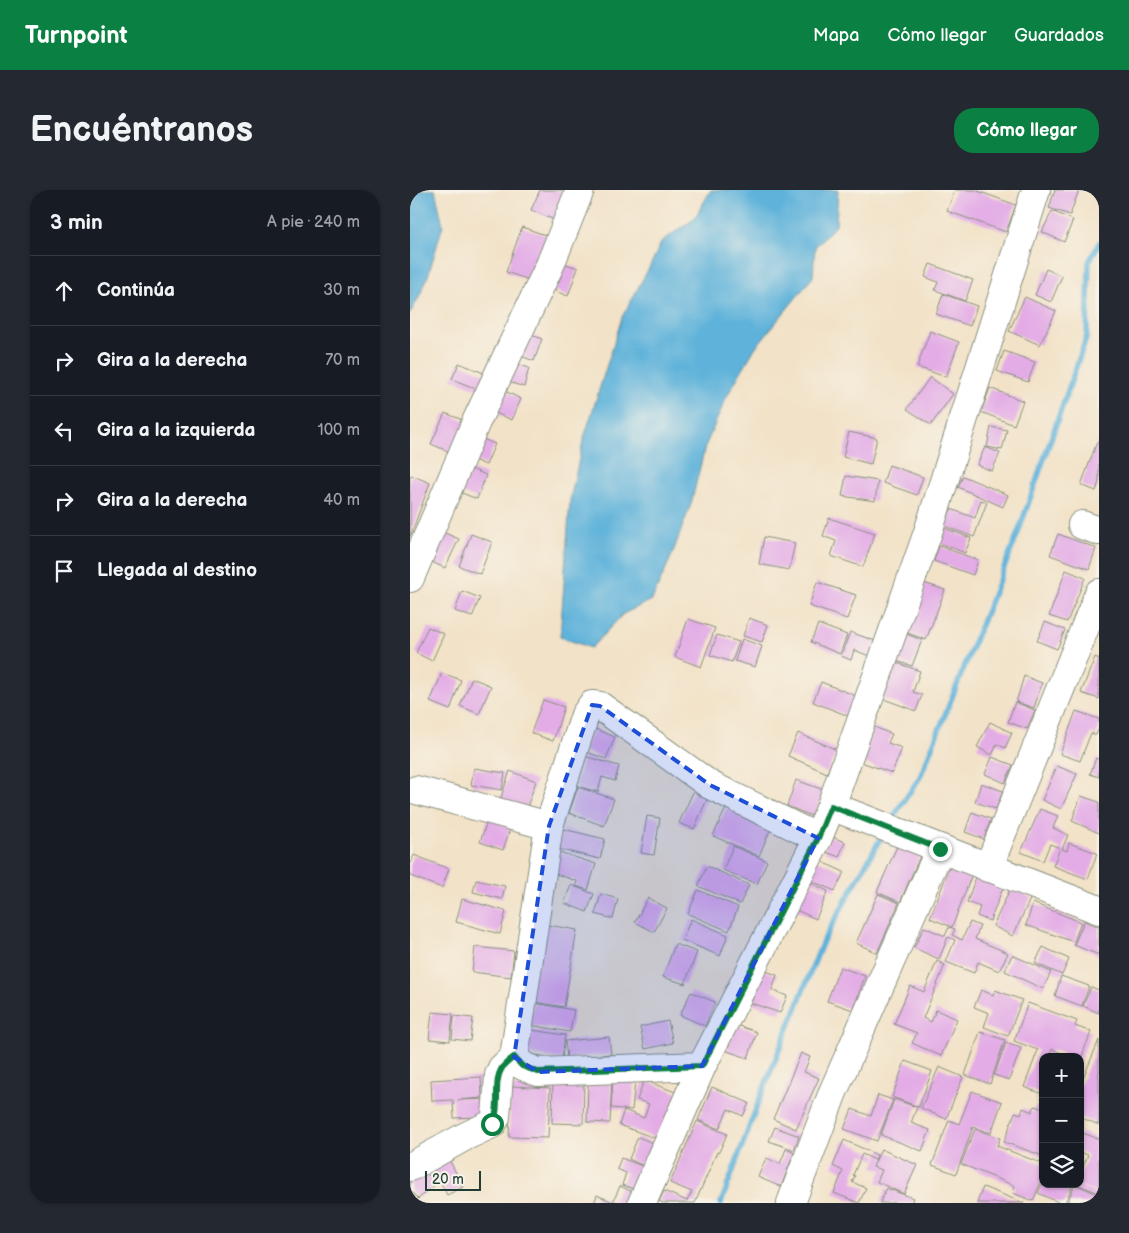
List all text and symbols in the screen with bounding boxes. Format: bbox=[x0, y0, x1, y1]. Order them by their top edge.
text: Turnpoint bbox=[25, 21, 128, 50]
text: Mapa bbox=[813, 25, 859, 46]
text: Cómo llegar bbox=[887, 25, 986, 46]
text: Guardados bbox=[1014, 25, 1104, 46]
button: Cómo llegar bbox=[954, 108, 1099, 153]
text: Encuéntranos bbox=[30, 109, 253, 152]
text: 3 min bbox=[50, 210, 103, 235]
text: A pie · 240 m bbox=[267, 213, 360, 232]
icon: ahead bbox=[50, 277, 78, 305]
text: Continúa bbox=[97, 279, 175, 302]
text: 30 m bbox=[323, 281, 360, 300]
icon: right bbox=[50, 347, 78, 375]
text: Gira a la derecha bbox=[97, 349, 247, 372]
text: 70 m bbox=[325, 351, 360, 370]
icon: left bbox=[50, 417, 78, 445]
text: Gira a la izquierda bbox=[97, 419, 255, 442]
text: 100 m bbox=[317, 421, 360, 440]
icon: right bbox=[50, 487, 78, 515]
text: Gira a la derecha bbox=[97, 489, 247, 512]
text: 40 m bbox=[323, 491, 360, 510]
icon: arrive bbox=[50, 557, 78, 585]
text: Llegada al destino bbox=[97, 559, 257, 582]
route end bbox=[929, 838, 952, 861]
map controls bbox=[1039, 1053, 1084, 1188]
button: + bbox=[1039, 1053, 1084, 1098]
button: − bbox=[1039, 1098, 1084, 1143]
route start bbox=[481, 1113, 504, 1136]
button: layers bbox=[1039, 1143, 1084, 1188]
scale bar bbox=[425, 1168, 481, 1191]
text: 20 m bbox=[432, 1171, 464, 1188]

